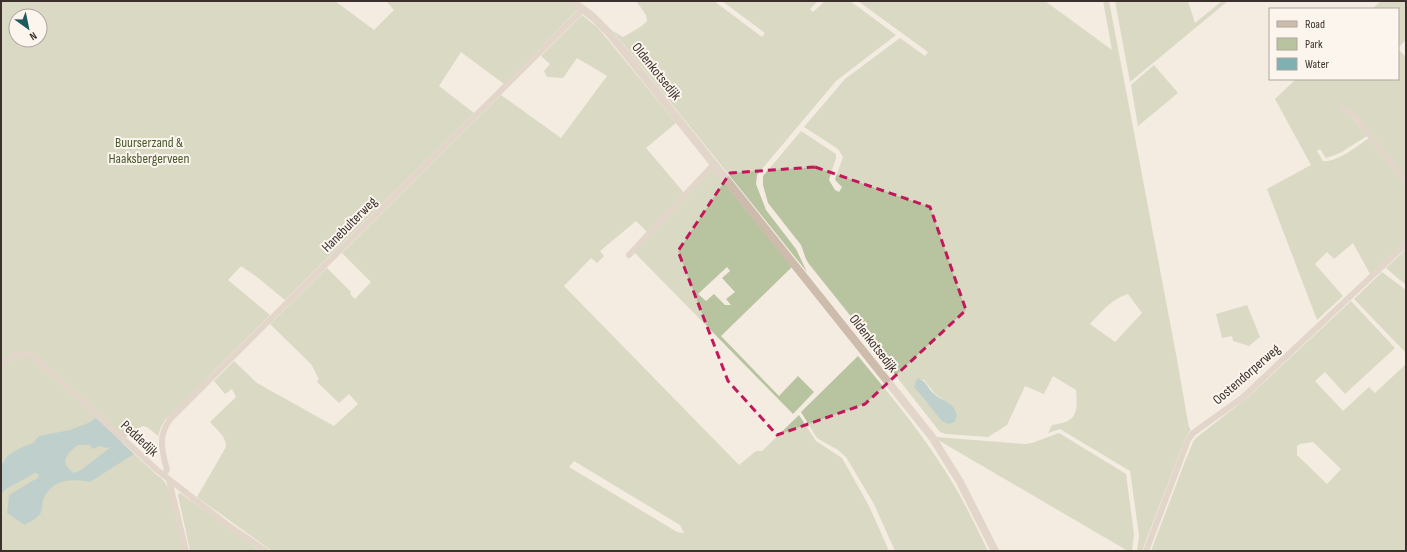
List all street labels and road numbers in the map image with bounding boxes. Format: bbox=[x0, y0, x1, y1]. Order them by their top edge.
street label: Oldenkotsedijk bbox=[628, 39, 685, 104]
street label: Hanebulterweg bbox=[318, 193, 381, 256]
street label: Oldenkotsedijk bbox=[846, 311, 902, 376]
street label: Oostendorperweg bbox=[1209, 340, 1284, 408]
street label: Peddedijk bbox=[117, 417, 162, 460]

